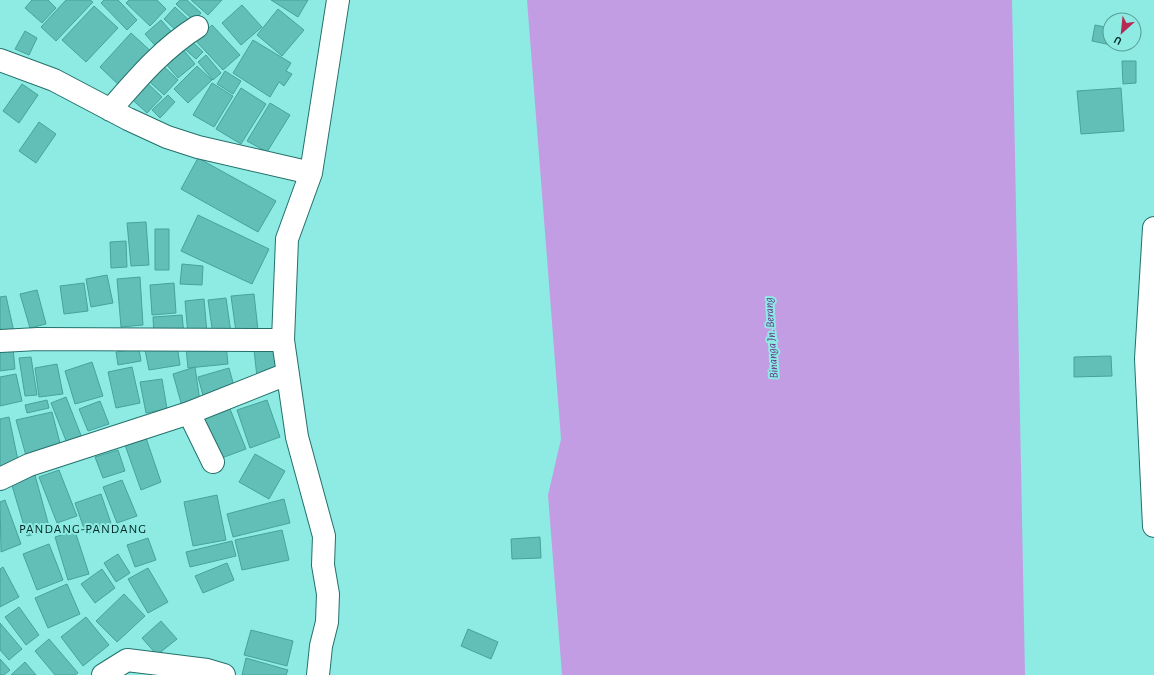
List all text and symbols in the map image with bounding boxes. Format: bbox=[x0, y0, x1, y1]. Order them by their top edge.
north arrow bbox=[1102, 12, 1142, 52]
text: U bbox=[1112, 34, 1123, 47]
water label: Binanga Jn. Berang bbox=[762, 297, 780, 379]
district label: PANDANG-PANDANG bbox=[19, 523, 147, 536]

